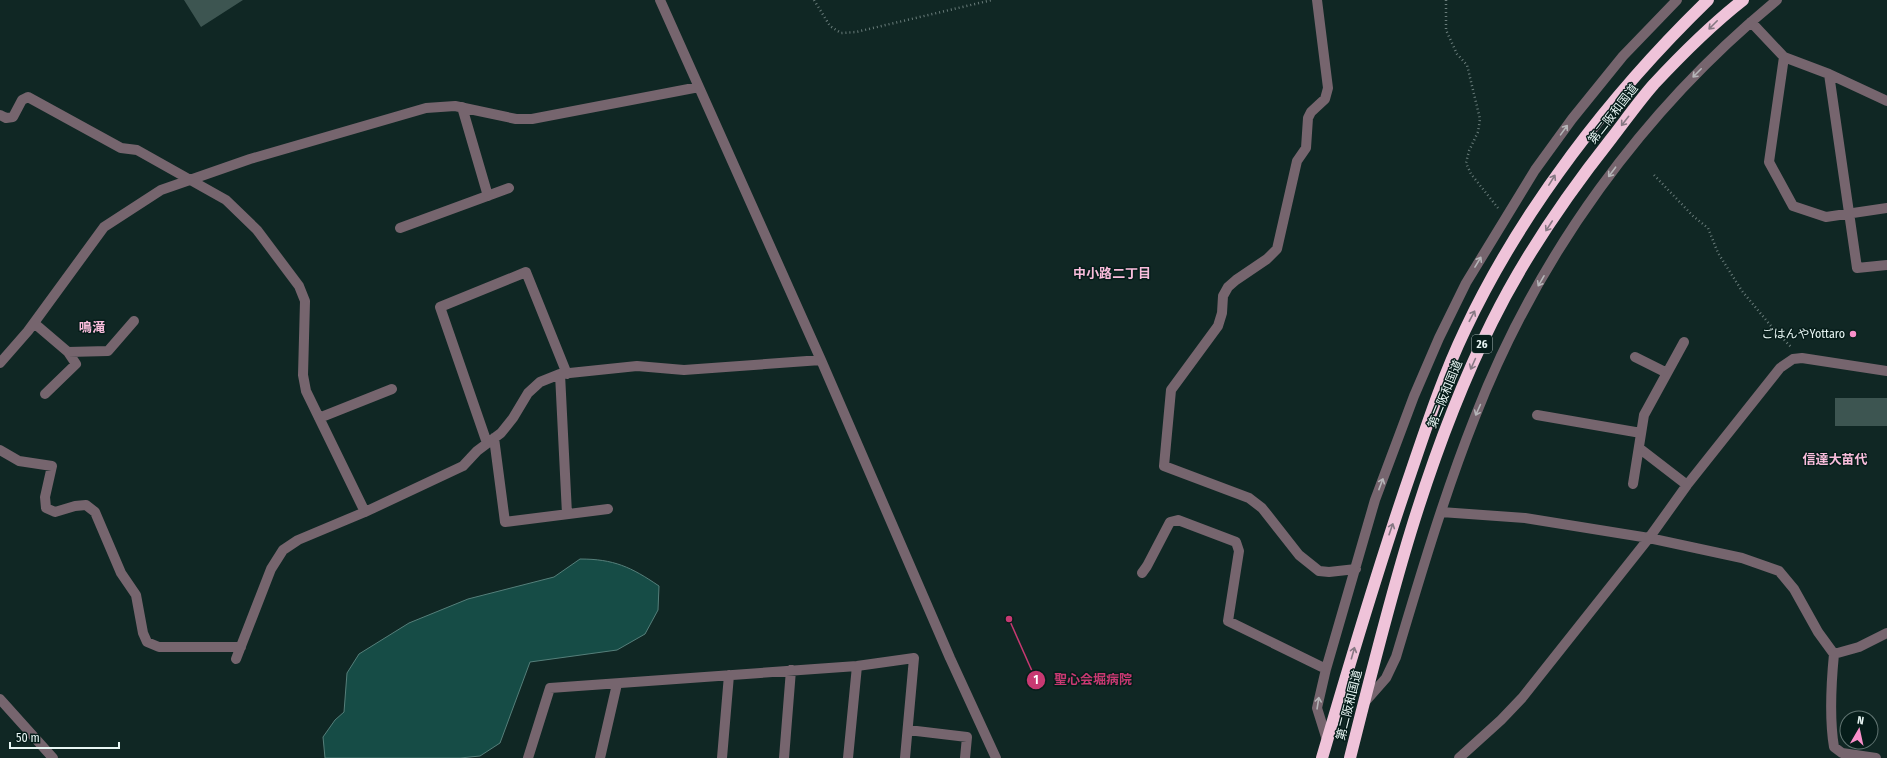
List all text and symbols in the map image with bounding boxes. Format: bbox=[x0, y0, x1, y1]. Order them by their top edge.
one-way arrow bbox=[1708, 20, 1718, 30]
one-way arrow bbox=[1692, 68, 1702, 78]
street label: 第二阪和国道 bbox=[1585, 81, 1641, 147]
one-way arrow bbox=[1621, 115, 1630, 126]
one-way arrow bbox=[1560, 124, 1568, 135]
one-way arrow bbox=[1608, 166, 1616, 177]
one-way arrow bbox=[1549, 174, 1557, 186]
one-way arrow bbox=[1544, 220, 1553, 231]
one-way arrow bbox=[1475, 256, 1483, 268]
district label: 中小路二丁目 bbox=[1073, 266, 1151, 281]
one-way arrow bbox=[1536, 274, 1544, 286]
one-way arrow bbox=[1469, 311, 1477, 323]
district label: 鳴滝 bbox=[79, 320, 105, 335]
place label: ごはんやYottaro bbox=[1762, 327, 1845, 341]
marker: ごはんやYottaro bbox=[1848, 329, 1858, 339]
road number: 26 bbox=[1472, 335, 1492, 353]
one-way arrow bbox=[1469, 357, 1476, 369]
street label: 第二阪和国道 bbox=[1425, 358, 1465, 430]
one-way arrow bbox=[1474, 403, 1481, 415]
district label: 信達大苗代 bbox=[1802, 452, 1868, 467]
one-way arrow bbox=[1378, 477, 1385, 490]
one-way arrow bbox=[1388, 523, 1395, 536]
one-way arrow bbox=[1350, 647, 1357, 660]
callout: 聖心会堀病院 bbox=[1026, 667, 1140, 692]
street label: 第二阪和国道 bbox=[1333, 668, 1365, 742]
text: 聖心会堀病院 bbox=[1054, 672, 1132, 687]
text: 1 bbox=[1033, 673, 1039, 687]
one-way arrow bbox=[1314, 696, 1322, 709]
north arrow bbox=[1839, 710, 1879, 750]
text: N bbox=[1856, 714, 1865, 728]
scale bar bbox=[10, 724, 119, 750]
text: 50 m bbox=[16, 731, 40, 745]

